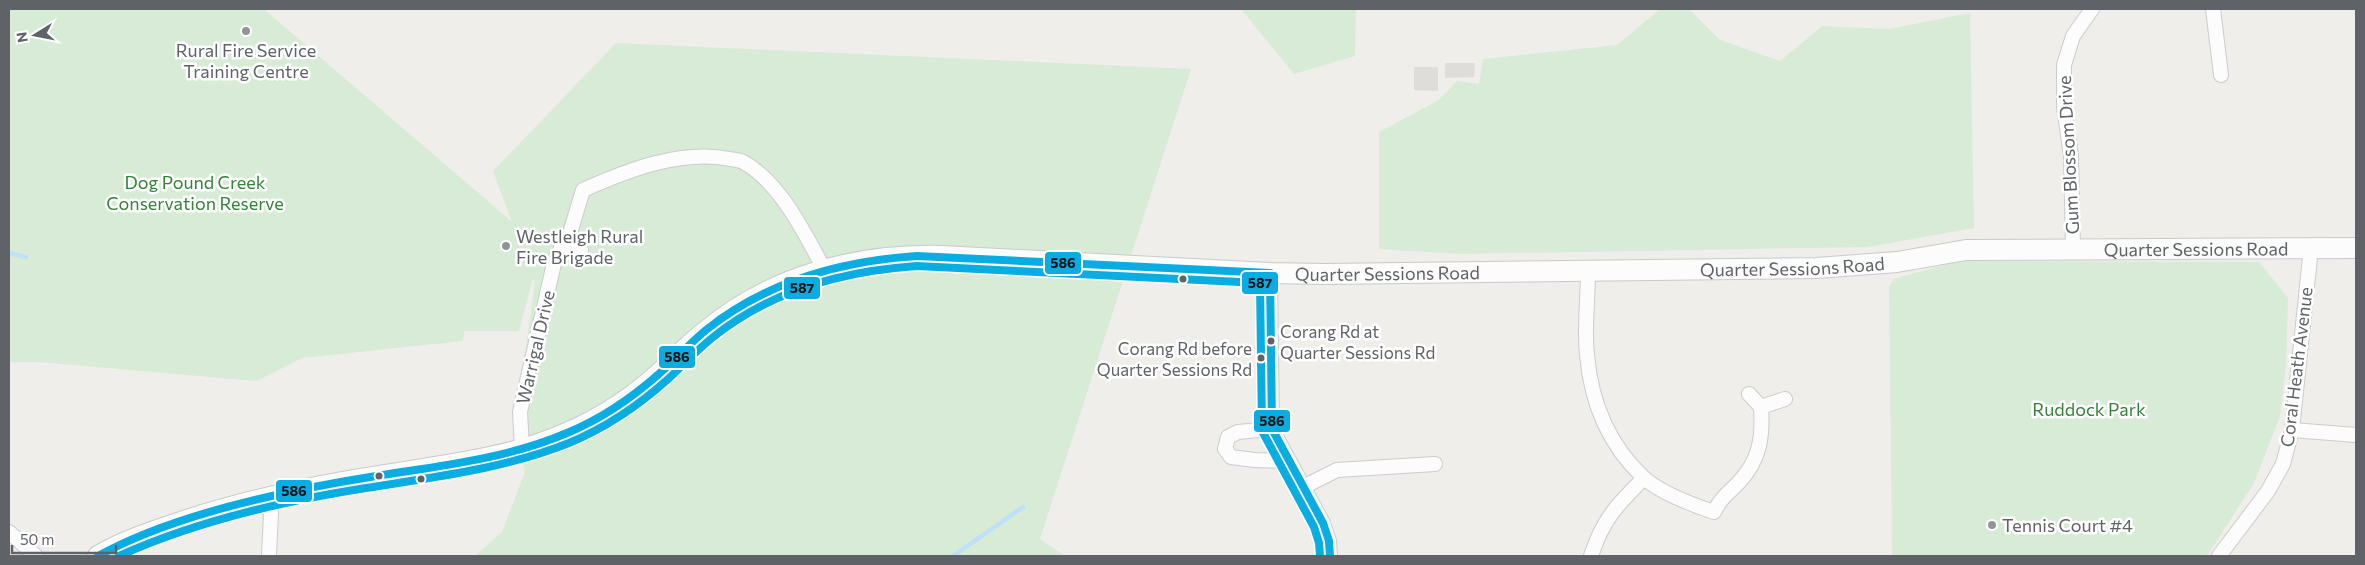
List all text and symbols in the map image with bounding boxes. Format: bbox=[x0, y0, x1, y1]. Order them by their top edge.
north arrow bbox=[10, 10, 60, 60]
marker: Rural Fire Service Training Centre bbox=[240, 25, 252, 37]
text: N bbox=[12, 31, 31, 44]
place label: Rural Fire Service Training Centre bbox=[176, 39, 316, 82]
street label: Gum Blossom Drive bbox=[2053, 75, 2083, 235]
park label: Dog Pound Creek Conservation Reserve bbox=[106, 171, 284, 214]
place label: Westleigh Rural Fire Brigade bbox=[516, 225, 643, 268]
street label: Quarter Sessions Road bbox=[2104, 237, 2288, 260]
marker: Westleigh Rural Fire Brigade bbox=[500, 240, 512, 252]
line badge: 586 bbox=[1044, 251, 1082, 275]
street label: Quarter Sessions Road bbox=[1700, 252, 1885, 280]
text: 586 bbox=[1050, 254, 1076, 271]
street label: Quarter Sessions Road bbox=[1295, 261, 1480, 285]
line badge: 587 bbox=[1241, 271, 1279, 295]
unlabelled marker bbox=[1178, 274, 1188, 284]
text: 587 bbox=[1248, 274, 1272, 291]
line badge: 587 bbox=[783, 276, 821, 300]
text: 587 bbox=[790, 279, 814, 296]
street label: Coral Heath Avenue bbox=[2275, 286, 2317, 448]
street label: Warrigal Drive bbox=[511, 288, 559, 406]
place label: Corang Rd at Quarter Sessions Rd bbox=[1280, 321, 1435, 363]
marker: Corang Rd at Quarter Sessions Rd bbox=[1266, 336, 1276, 346]
place label: Corang Rd before Quarter Sessions Rd bbox=[1097, 338, 1252, 380]
line badge: 586 bbox=[658, 345, 696, 369]
text: 586 bbox=[664, 348, 690, 365]
marker: Corang Rd before Quarter Sessions Rd bbox=[1256, 353, 1266, 363]
park label: Ruddock Park bbox=[2032, 398, 2146, 420]
line badge: 586 bbox=[1253, 409, 1291, 433]
text: 586 bbox=[1259, 412, 1285, 429]
unlabelled marker bbox=[374, 471, 384, 481]
unlabelled marker bbox=[416, 474, 426, 484]
line badge: 586 bbox=[275, 479, 313, 503]
text: 586 bbox=[281, 482, 307, 499]
place label: Tennis Court #4 bbox=[2002, 514, 2133, 536]
marker: Tennis Court #4 bbox=[1986, 519, 1998, 531]
scale bar bbox=[12, 522, 116, 554]
text: 50 m bbox=[20, 530, 54, 548]

